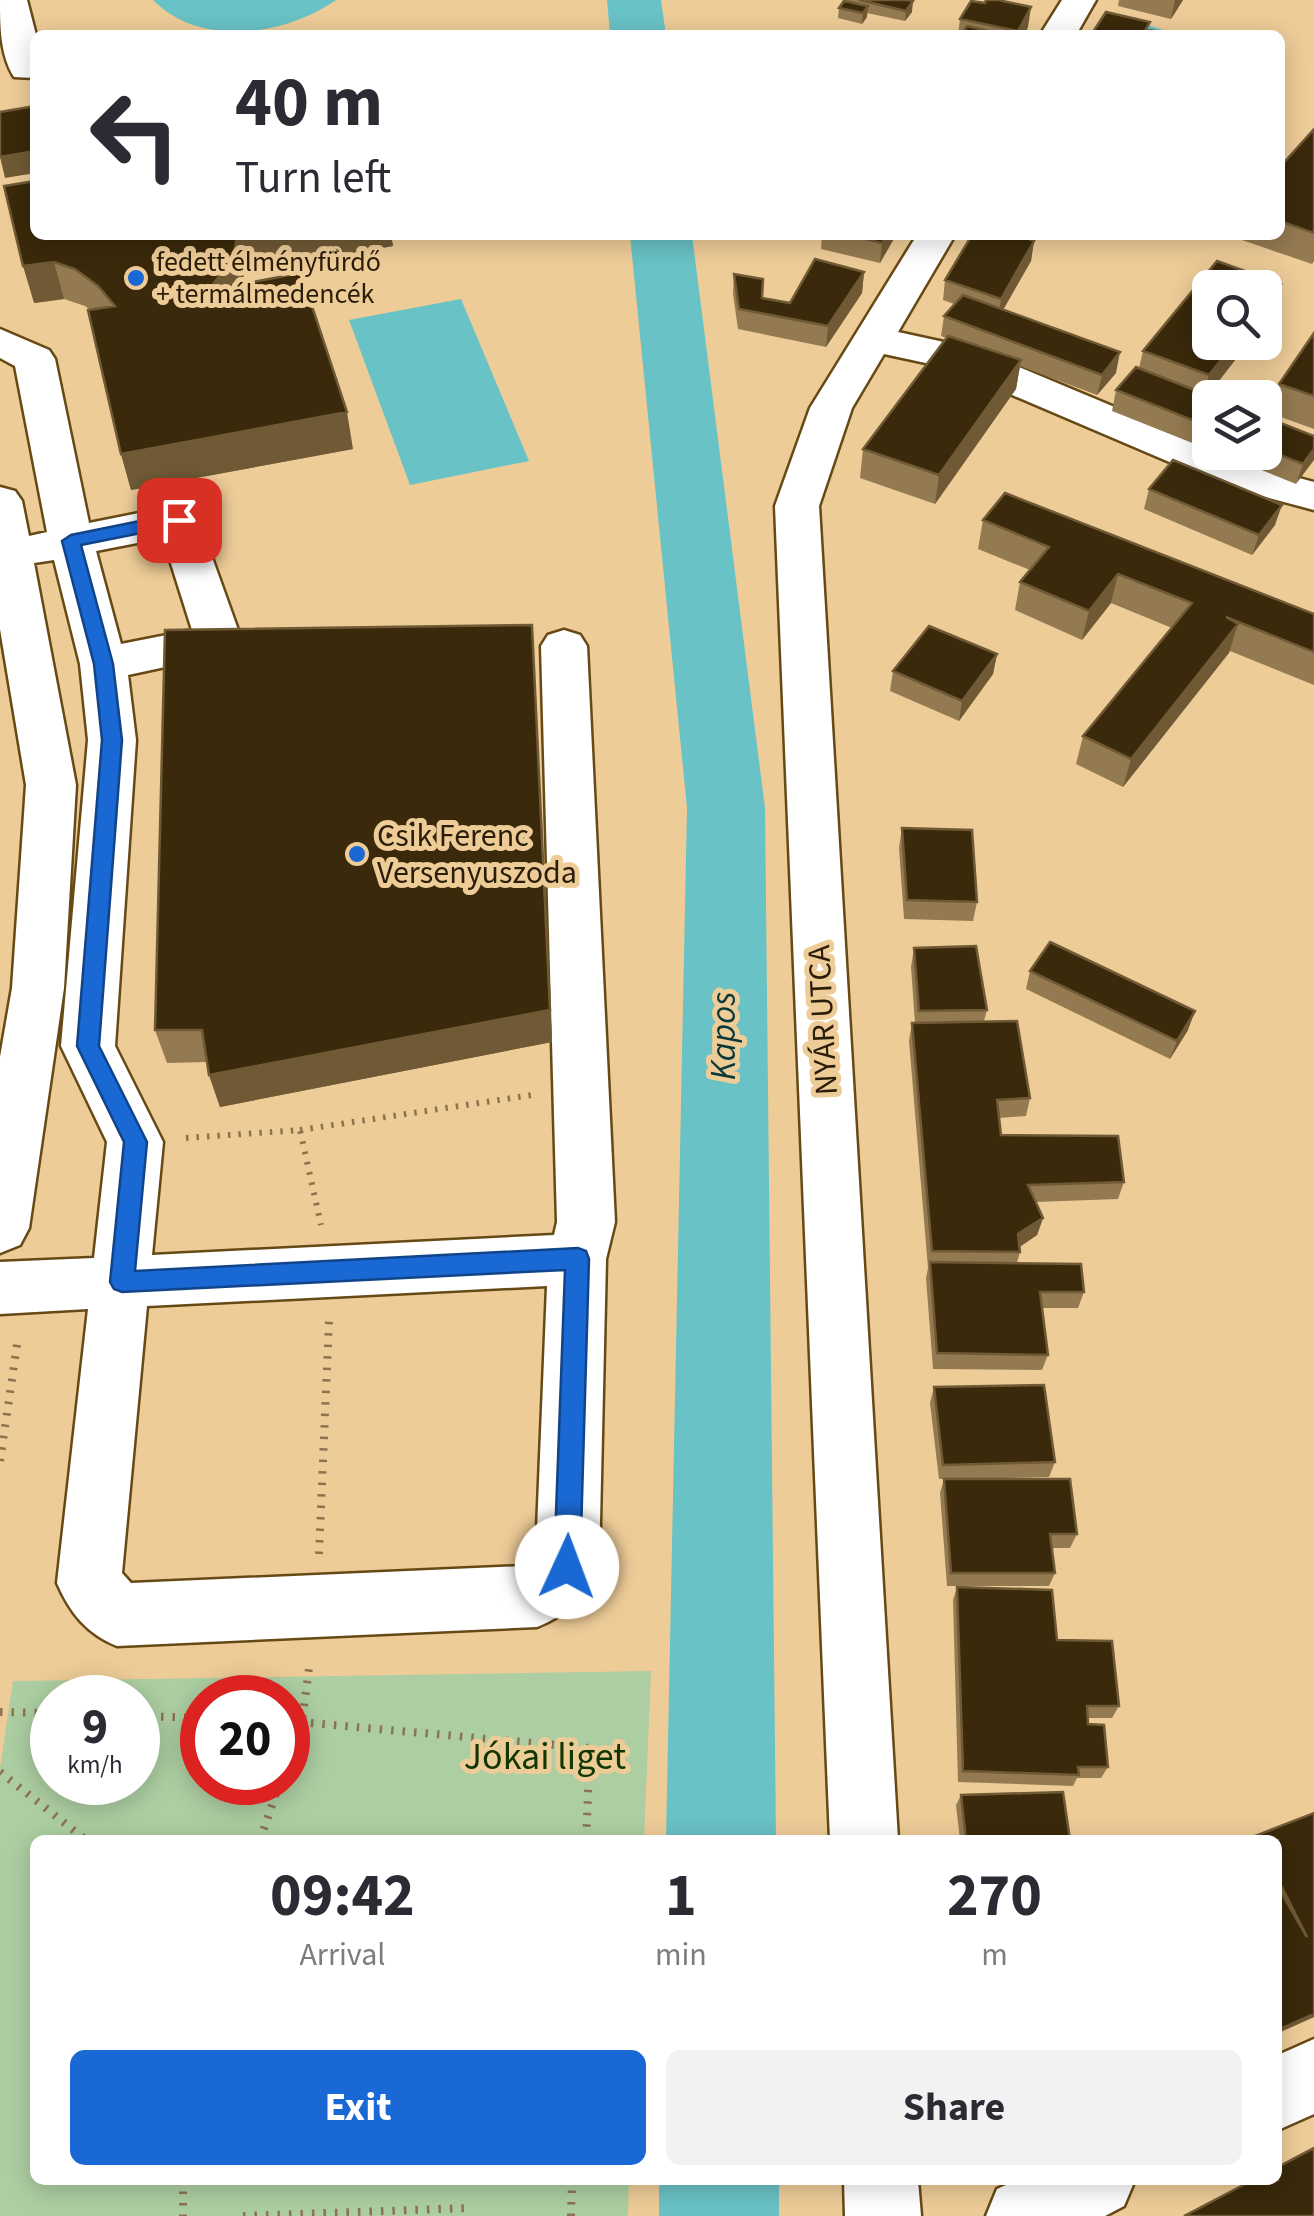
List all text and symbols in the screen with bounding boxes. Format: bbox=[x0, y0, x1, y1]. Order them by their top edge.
text: 40 m bbox=[235, 53, 383, 153]
icon: left bbox=[70, 70, 200, 200]
text: Turn left bbox=[235, 146, 391, 210]
place label: fedett élményfürdő + termálmedencék bbox=[156, 242, 381, 314]
marker: fedett élményfürdő + termálmedencék bbox=[125, 267, 147, 289]
map controls bbox=[1192, 270, 1282, 470]
button: search bbox=[1192, 270, 1282, 360]
button: layers bbox=[1192, 380, 1282, 470]
pin bbox=[137, 478, 222, 563]
icon: arrive bbox=[152, 493, 207, 548]
place label: Csik Ferenc Versenyuszoda bbox=[377, 813, 577, 896]
marker: Csik Ferenc Versenyuszoda bbox=[346, 843, 368, 865]
street label: NYÁR UTCA bbox=[796, 943, 850, 1096]
water label: Kapos bbox=[699, 992, 749, 1080]
position arrow bbox=[515, 1515, 619, 1619]
speed limit sign: 20 bbox=[180, 1675, 310, 1805]
text: 9 bbox=[82, 1692, 108, 1763]
park label: Jókai liget bbox=[464, 1730, 626, 1784]
text: km/h bbox=[67, 1747, 123, 1783]
text: 09:42 bbox=[270, 1854, 415, 1939]
text: 1 bbox=[665, 1854, 697, 1939]
text: 270 bbox=[947, 1854, 1042, 1939]
text: Arrival bbox=[299, 1932, 385, 1978]
text: min bbox=[655, 1932, 707, 1978]
text: m bbox=[981, 1932, 1008, 1978]
button: Exit bbox=[70, 2050, 646, 2165]
button: Share bbox=[666, 2050, 1242, 2165]

